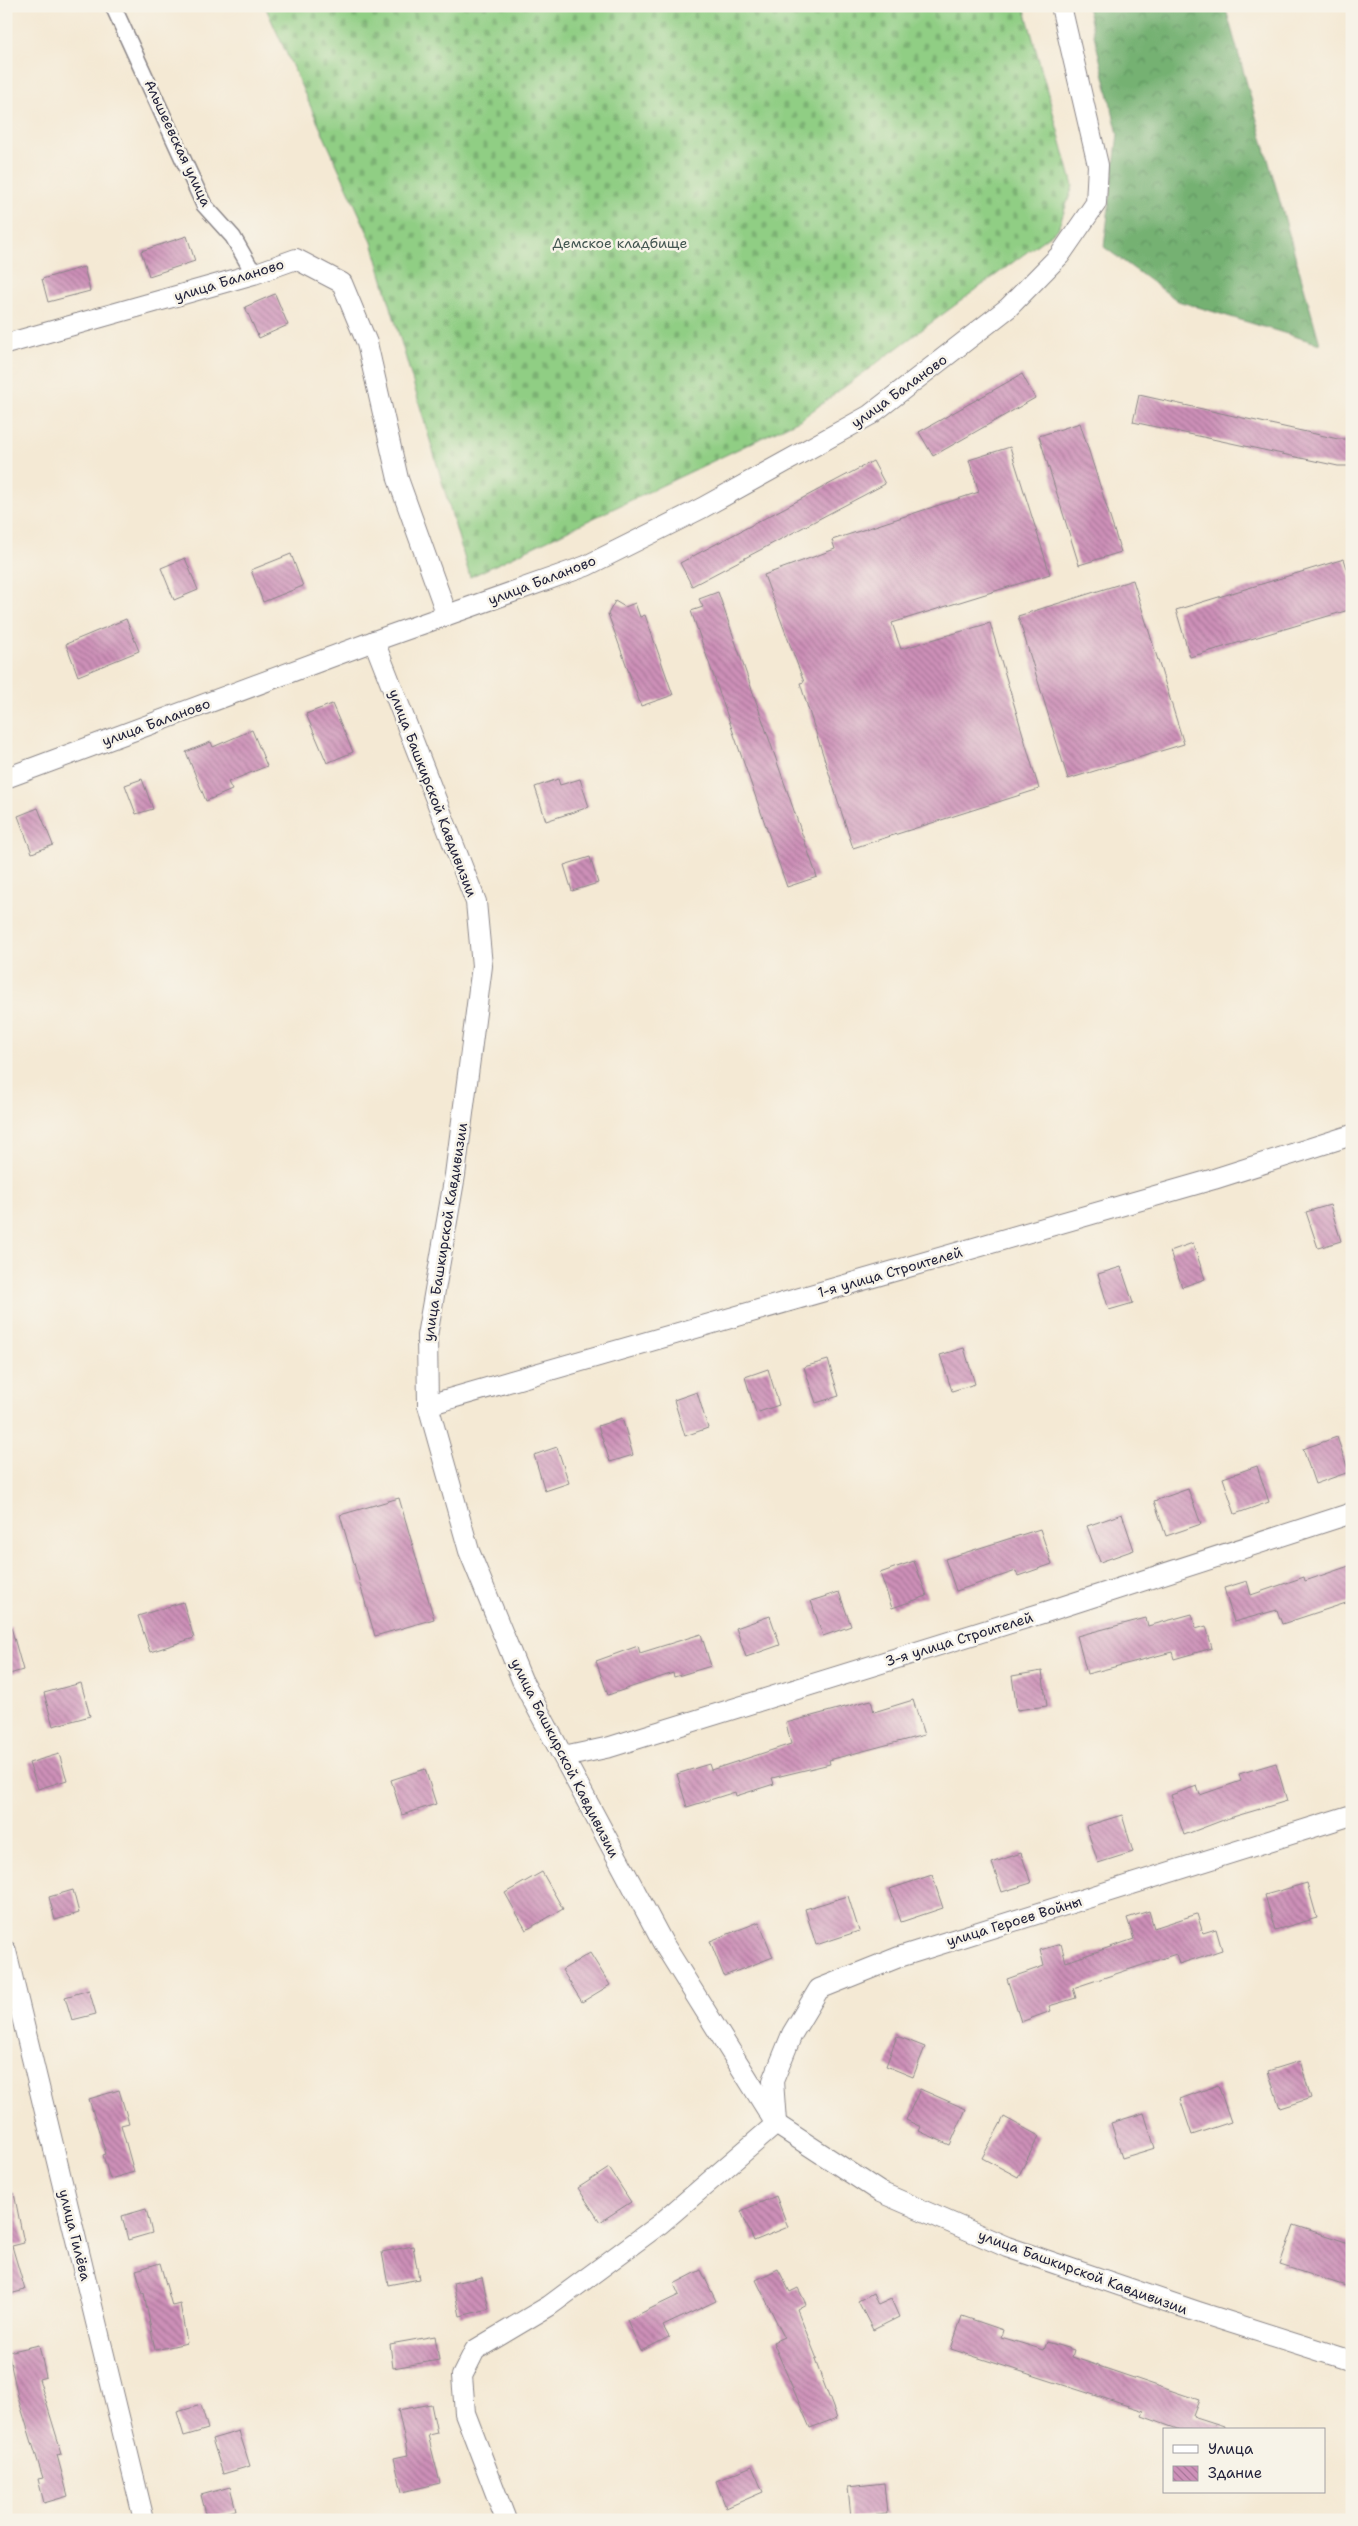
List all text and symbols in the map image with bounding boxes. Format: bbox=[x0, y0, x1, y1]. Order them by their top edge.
street label: Альшеевская улица bbox=[141, 77, 215, 210]
park label: Демское кладбище bbox=[552, 234, 688, 252]
street label: улица Баланово bbox=[172, 255, 286, 305]
street label: улица Баланово bbox=[848, 350, 950, 432]
street label: улица Баланово bbox=[486, 551, 598, 609]
street label: улица Башкирской Кавдивизии bbox=[385, 686, 481, 900]
street label: улица Баланово bbox=[99, 694, 213, 750]
street label: улица Башкирской Кавдивизии bbox=[419, 1121, 471, 1343]
street label: 1-я улица Строителей bbox=[816, 1243, 964, 1301]
street label: 3-я улица Строителей bbox=[883, 1608, 1035, 1670]
street label: улица Башкирской Кавдивизии bbox=[507, 1655, 623, 1861]
street label: улица Героев Войны bbox=[944, 1892, 1084, 1950]
street label: улица Гилёва bbox=[55, 2187, 95, 2283]
street label: улица Башкирской Кавдивизии bbox=[976, 2226, 1190, 2318]
legend bbox=[1163, 2428, 1326, 2494]
text: Улица bbox=[1208, 2439, 1254, 2459]
text: Здание bbox=[1208, 2463, 1262, 2483]

